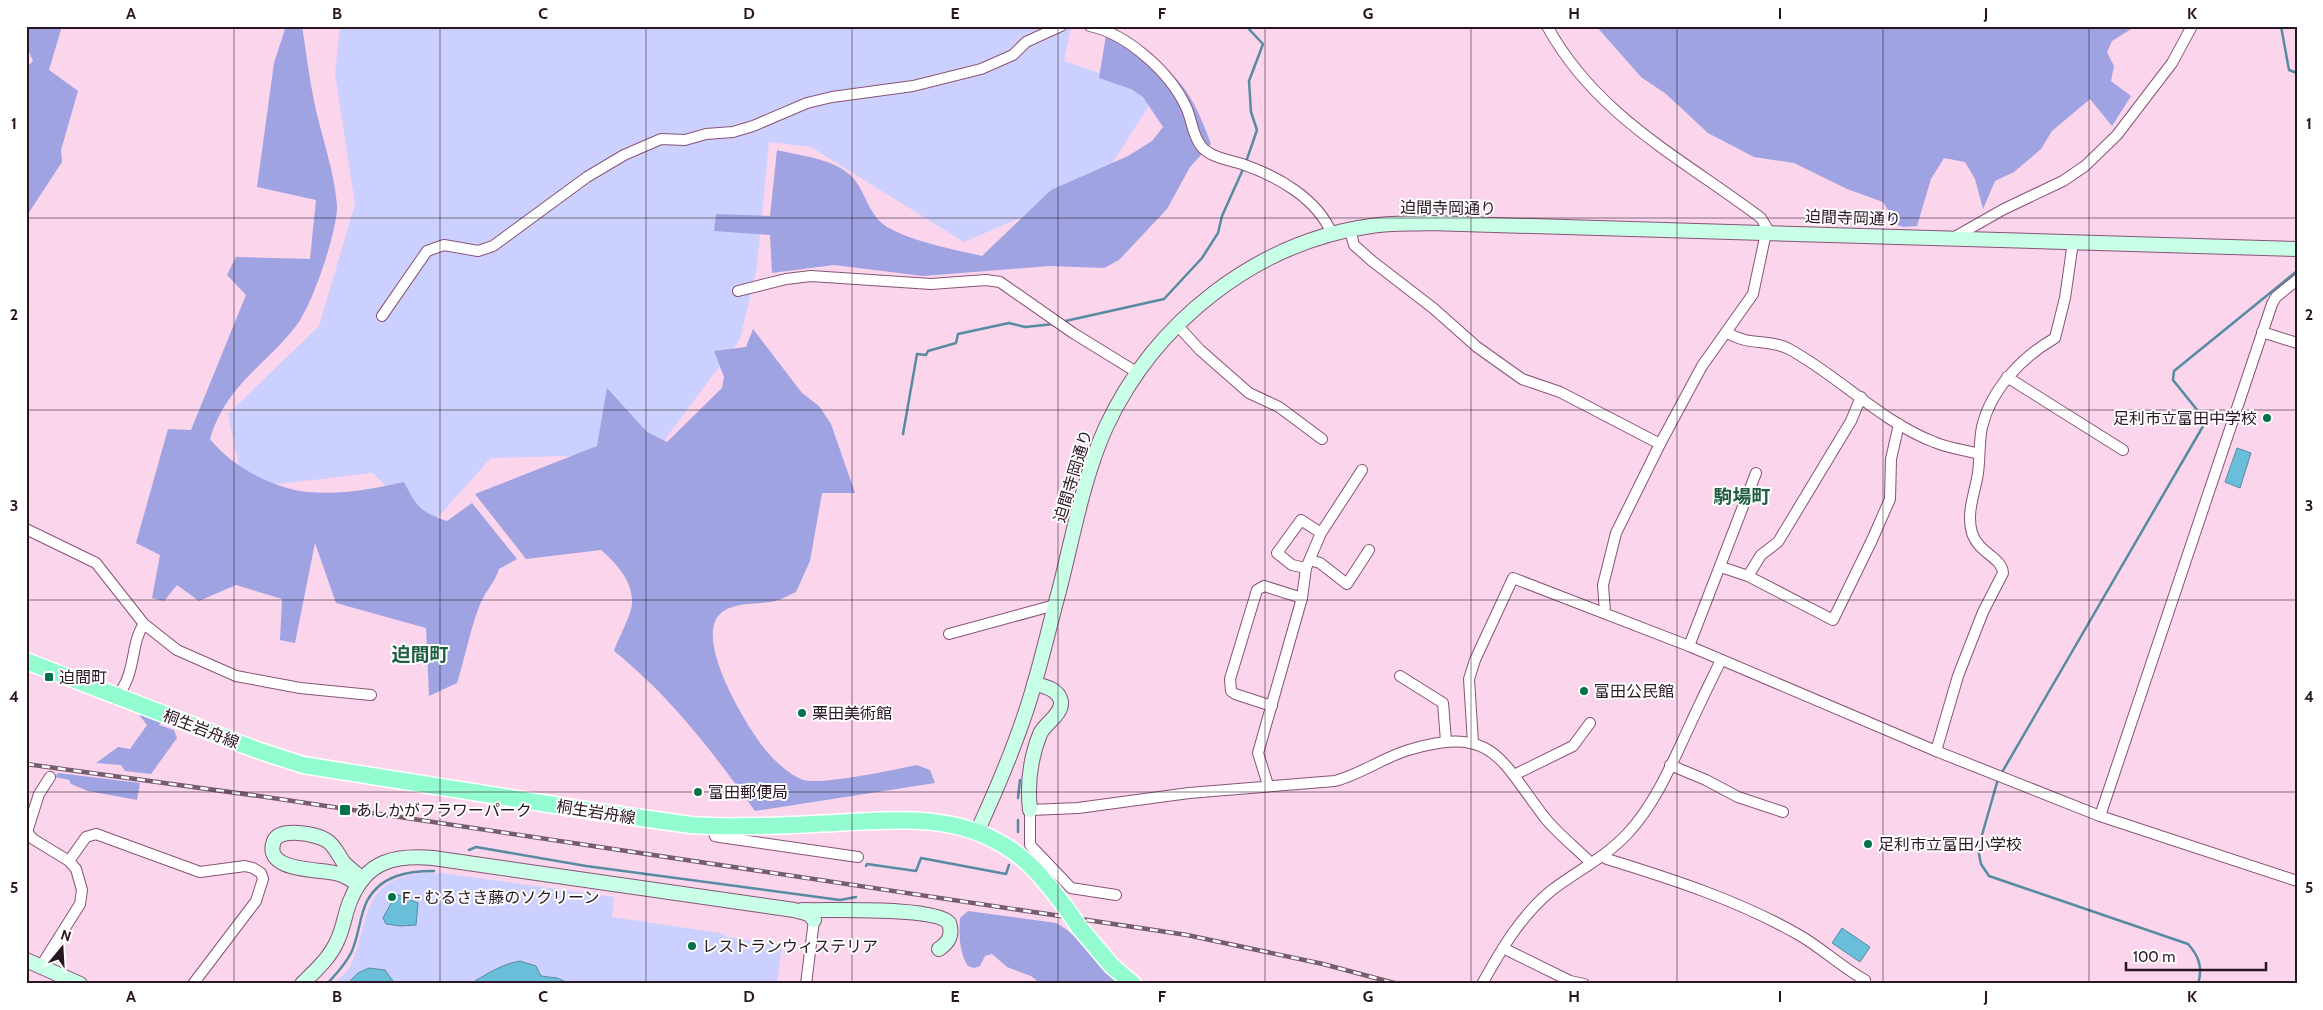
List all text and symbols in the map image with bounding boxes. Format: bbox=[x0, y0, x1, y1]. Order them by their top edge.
text: A bbox=[126, 4, 136, 23]
text: B bbox=[332, 4, 342, 23]
text: C bbox=[538, 4, 548, 23]
text: D bbox=[743, 4, 755, 23]
text: E bbox=[950, 4, 960, 23]
text: F bbox=[1158, 4, 1167, 23]
text: G bbox=[1363, 4, 1373, 23]
text: H bbox=[1568, 4, 1580, 23]
text: I bbox=[1778, 4, 1782, 23]
text: J bbox=[1983, 4, 1988, 23]
text: K bbox=[2187, 4, 2197, 23]
text: 1 bbox=[11, 114, 17, 133]
text: 1 bbox=[2306, 114, 2312, 133]
street label: 迫間寺岡通り bbox=[1400, 198, 1496, 218]
street label: 迫間寺岡通り bbox=[1805, 207, 1901, 229]
text: 2 bbox=[10, 305, 18, 324]
text: 2 bbox=[2305, 305, 2313, 324]
place label: 足利市立富田中学校 bbox=[2113, 409, 2257, 428]
marker: 足利市立富田中学校 bbox=[2261, 412, 2273, 424]
street label: 迫間寺岡通り bbox=[1050, 427, 1096, 525]
district label: 駒場町 bbox=[1713, 485, 1771, 508]
text: 3 bbox=[10, 496, 18, 515]
text: 3 bbox=[2305, 496, 2313, 515]
district label: 迫間町 bbox=[391, 643, 449, 666]
place label: 迫間町 bbox=[59, 668, 107, 687]
marker: 迫間町 bbox=[43, 671, 55, 683]
place label: 富田公民館 bbox=[1594, 682, 1674, 701]
marker: 富田公民館 bbox=[1578, 685, 1590, 697]
text: 4 bbox=[9, 687, 19, 706]
text: 4 bbox=[2304, 687, 2314, 706]
place label: 栗田美術館 bbox=[812, 704, 892, 723]
street label: 桐生岩舟線 bbox=[160, 706, 242, 752]
marker: 栗田美術館 bbox=[796, 707, 808, 719]
place label: 富田郵便局 bbox=[708, 783, 788, 802]
marker: 富田郵便局 bbox=[692, 786, 704, 798]
street label: 桐生岩舟線 bbox=[555, 796, 637, 828]
place label: あしかがフラワーパーク bbox=[356, 801, 532, 820]
marker: あしかがフラワーパーク bbox=[338, 803, 352, 817]
place label: 足利市立富田小学校 bbox=[1878, 835, 2022, 854]
marker: 足利市立富田小学校 bbox=[1862, 838, 1874, 850]
text: 5 bbox=[10, 878, 18, 897]
text: 5 bbox=[2305, 878, 2313, 897]
place label: F - むるさき藤のソクリーン bbox=[402, 888, 600, 907]
marker: F - むるさき藤のソクリーン bbox=[386, 891, 398, 903]
north arrow bbox=[38, 922, 88, 972]
text: N bbox=[59, 926, 74, 946]
place label: レストランウィステリア bbox=[702, 937, 878, 956]
marker: レストランウィステリア bbox=[686, 940, 698, 952]
scale bar bbox=[2126, 940, 2266, 972]
text: 100 m bbox=[2133, 948, 2175, 966]
text: A bbox=[126, 987, 136, 1006]
text: B bbox=[332, 987, 342, 1006]
text: C bbox=[538, 987, 548, 1006]
text: D bbox=[743, 987, 755, 1006]
text: E bbox=[950, 987, 960, 1006]
text: F bbox=[1158, 987, 1167, 1006]
text: G bbox=[1363, 987, 1373, 1006]
text: H bbox=[1568, 987, 1580, 1006]
text: I bbox=[1778, 987, 1782, 1006]
text: J bbox=[1983, 987, 1988, 1006]
text: K bbox=[2187, 987, 2197, 1006]

